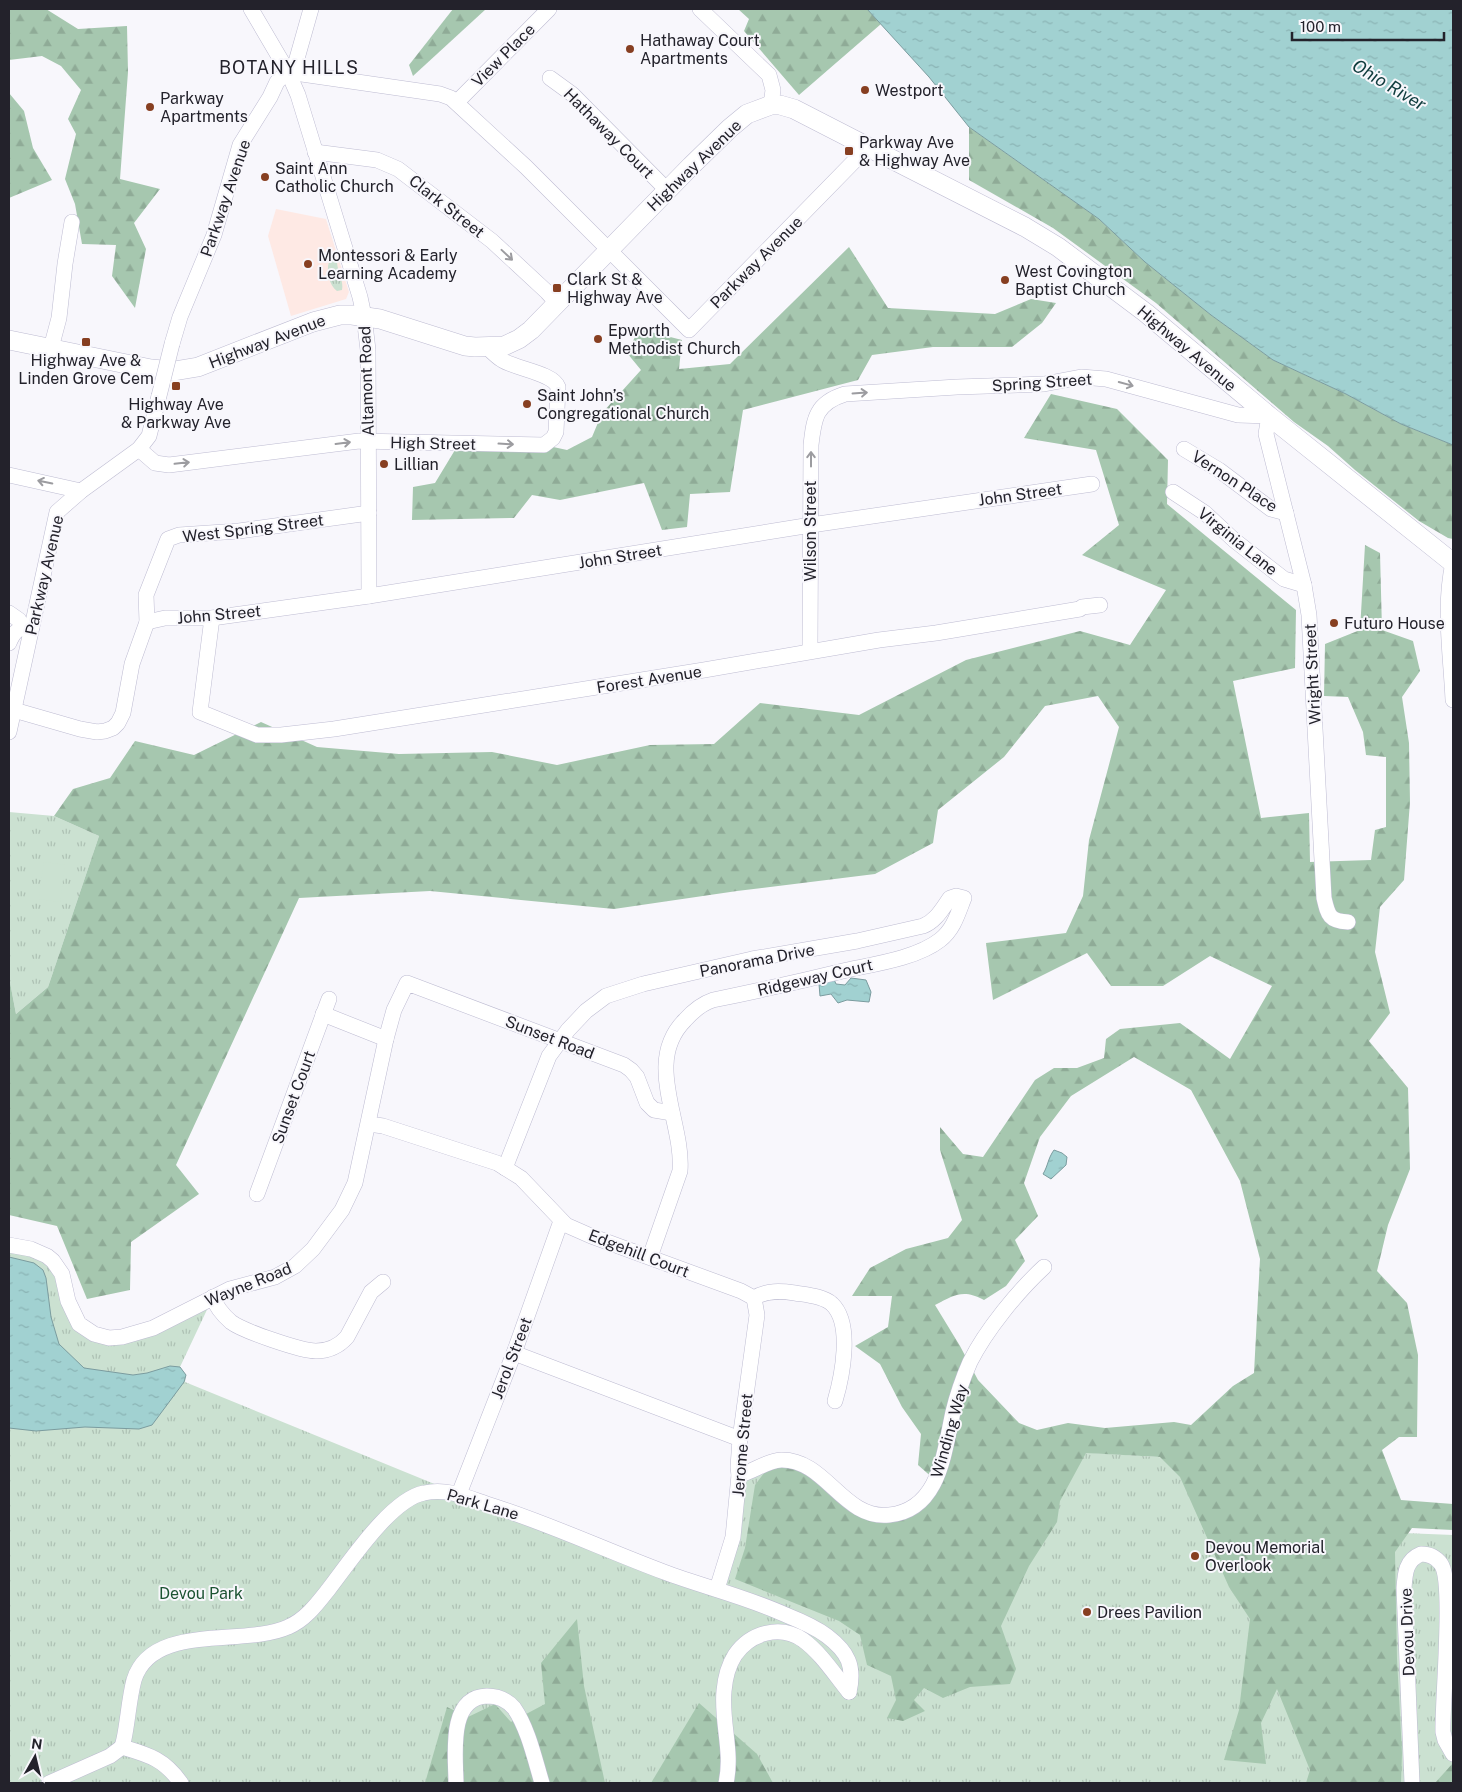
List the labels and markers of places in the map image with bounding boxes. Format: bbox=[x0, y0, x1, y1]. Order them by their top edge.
place label: Hathaway Court Apartments bbox=[640, 31, 760, 68]
marker: Hathaway Court Apartments bbox=[624, 43, 636, 55]
place label: Westport bbox=[875, 81, 944, 100]
marker: Westport bbox=[859, 84, 871, 96]
place label: Parkway Apartments bbox=[160, 89, 248, 126]
marker: Parkway Apartments bbox=[144, 101, 156, 113]
place label: Parkway Ave & Highway Ave bbox=[859, 133, 970, 170]
marker: Parkway Ave & Highway Ave bbox=[843, 145, 855, 157]
place label: Saint Ann Catholic Church bbox=[275, 159, 394, 196]
marker: Saint Ann Catholic Church bbox=[259, 171, 271, 183]
place label: Montessori & Early Learning Academy bbox=[318, 246, 458, 283]
marker: Montessori & Early Learning Academy bbox=[302, 258, 314, 270]
place label: West Covington Baptist Church bbox=[1015, 262, 1132, 299]
place label: Clark St & Highway Ave bbox=[567, 270, 663, 307]
marker: West Covington Baptist Church bbox=[999, 274, 1011, 286]
marker: Clark St & Highway Ave bbox=[551, 282, 563, 294]
place label: Epworth Methodist Church bbox=[608, 321, 740, 358]
marker: Epworth Methodist Church bbox=[592, 333, 604, 345]
marker: Highway Ave & Linden Grove Cem bbox=[80, 336, 92, 348]
place label: Highway Ave & Linden Grove Cem bbox=[18, 351, 154, 388]
marker: Highway Ave & Parkway Ave bbox=[170, 380, 182, 392]
place label: Saint John’s Congregational Church bbox=[537, 386, 709, 423]
place label: Highway Ave & Parkway Ave bbox=[121, 395, 231, 432]
marker: Saint John’s Congregational Church bbox=[521, 398, 533, 410]
place label: Lillian bbox=[394, 455, 439, 474]
marker: Lillian bbox=[378, 458, 390, 470]
place label: Futuro House bbox=[1344, 614, 1445, 633]
marker: Futuro House bbox=[1328, 617, 1340, 629]
place label: Devou Memorial Overlook bbox=[1205, 1538, 1325, 1575]
marker: Devou Memorial Overlook bbox=[1189, 1550, 1201, 1562]
place label: Drees Pavilion bbox=[1097, 1603, 1202, 1622]
marker: Drees Pavilion bbox=[1081, 1606, 1093, 1618]

